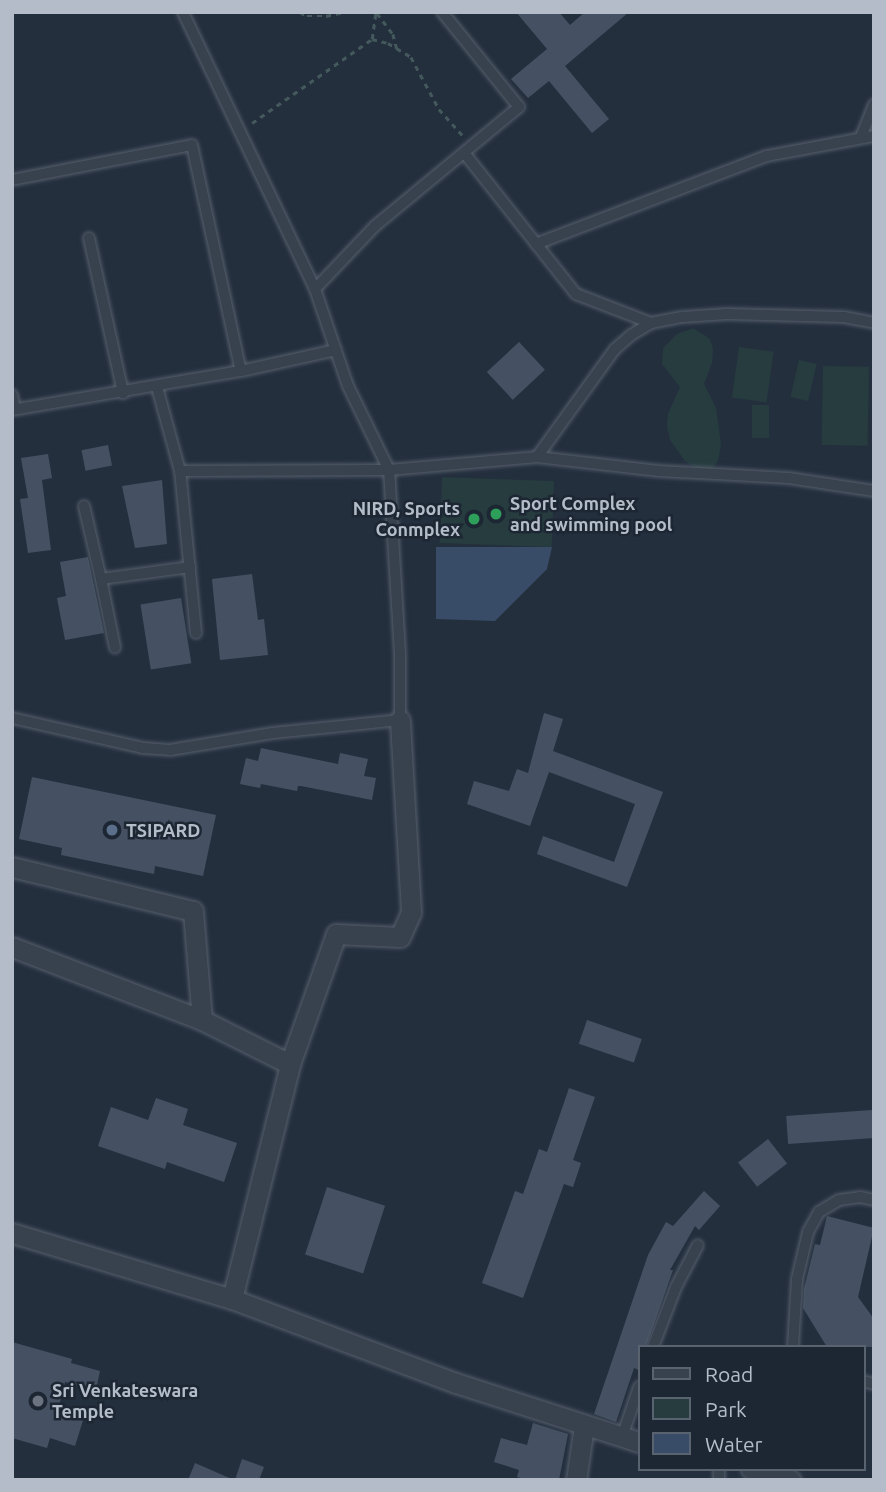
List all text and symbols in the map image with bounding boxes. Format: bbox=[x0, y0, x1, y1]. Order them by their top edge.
place label: Sport Complex and swimming pool bbox=[510, 493, 672, 536]
place label: NIRD, Sports Conmplex bbox=[353, 498, 460, 540]
marker: Sport Complex and swimming pool bbox=[488, 506, 504, 522]
marker: NIRD, Sports Conmplex bbox=[466, 511, 482, 527]
place label: TSIPARD bbox=[126, 819, 200, 841]
marker: TSIPARD bbox=[104, 822, 120, 838]
legend bbox=[638, 1345, 865, 1471]
text: Road bbox=[705, 1362, 753, 1386]
place label: Sri Venkateswara Temple bbox=[52, 1380, 198, 1422]
marker: Sri Venkateswara Temple bbox=[30, 1393, 46, 1409]
text: Park bbox=[705, 1397, 747, 1421]
text: Water bbox=[705, 1432, 763, 1456]

